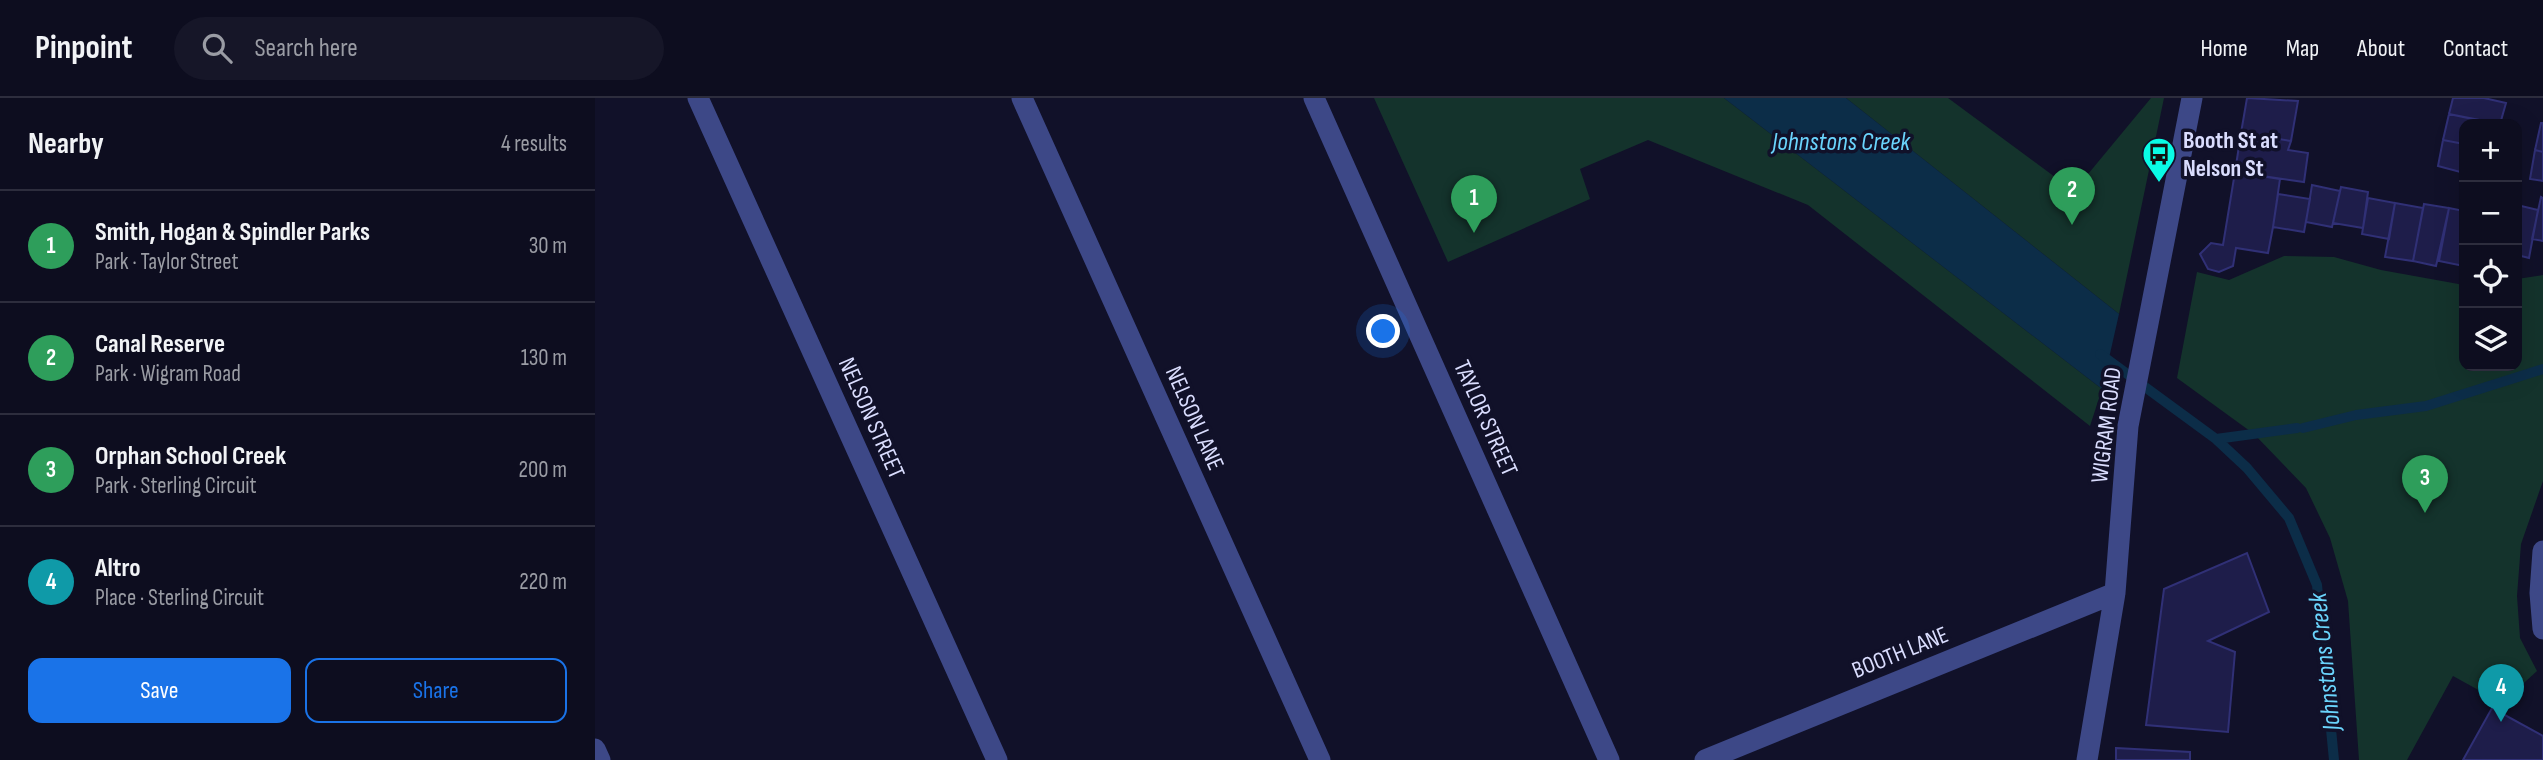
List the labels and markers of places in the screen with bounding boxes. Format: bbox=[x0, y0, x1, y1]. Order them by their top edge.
place label: Booth St at Nelson St bbox=[2183, 126, 2278, 183]
bus stop icon: Booth St at Nelson St bbox=[2140, 135, 2178, 184]
pin: 2 bbox=[2049, 167, 2095, 225]
pin: 1 bbox=[1451, 175, 1497, 233]
pin: 3 bbox=[2402, 455, 2448, 513]
pin: 4 bbox=[2478, 664, 2524, 722]

